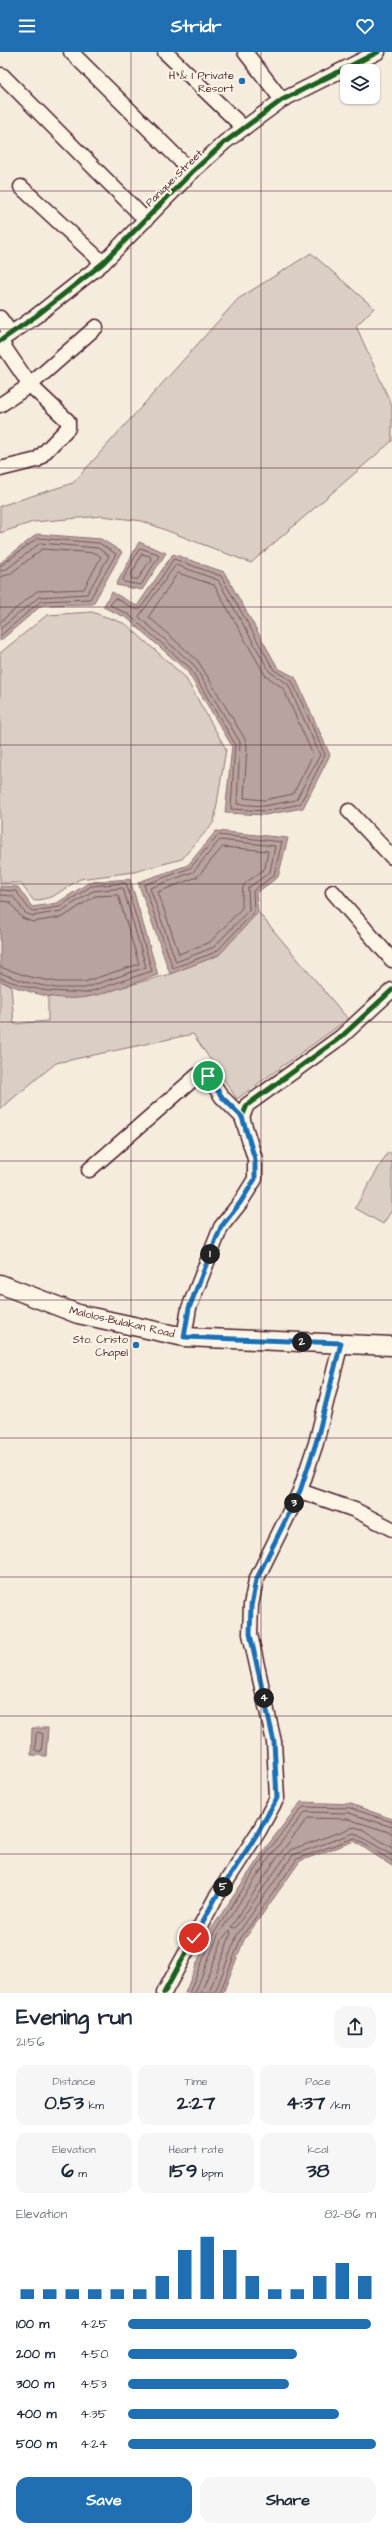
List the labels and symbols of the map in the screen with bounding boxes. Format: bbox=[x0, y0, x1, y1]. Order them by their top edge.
place label: H & I Private Resort bbox=[169, 68, 235, 96]
marker: H & I Private Resort bbox=[237, 76, 247, 86]
street label: Panique Street bbox=[142, 146, 206, 210]
pin bbox=[191, 1059, 225, 1093]
pin: 1 bbox=[200, 1244, 220, 1264]
street label: Malolos-Bulakan Road bbox=[68, 1303, 177, 1342]
place label: Sto. Cristo Chapel bbox=[73, 1332, 129, 1360]
pin: 2 bbox=[292, 1332, 312, 1352]
marker: Sto. Cristo Chapel bbox=[131, 1340, 141, 1350]
pin: 3 bbox=[284, 1493, 304, 1513]
pin: 4 bbox=[254, 1688, 274, 1708]
pin: 5 bbox=[213, 1877, 233, 1897]
pin bbox=[177, 1921, 211, 1955]

